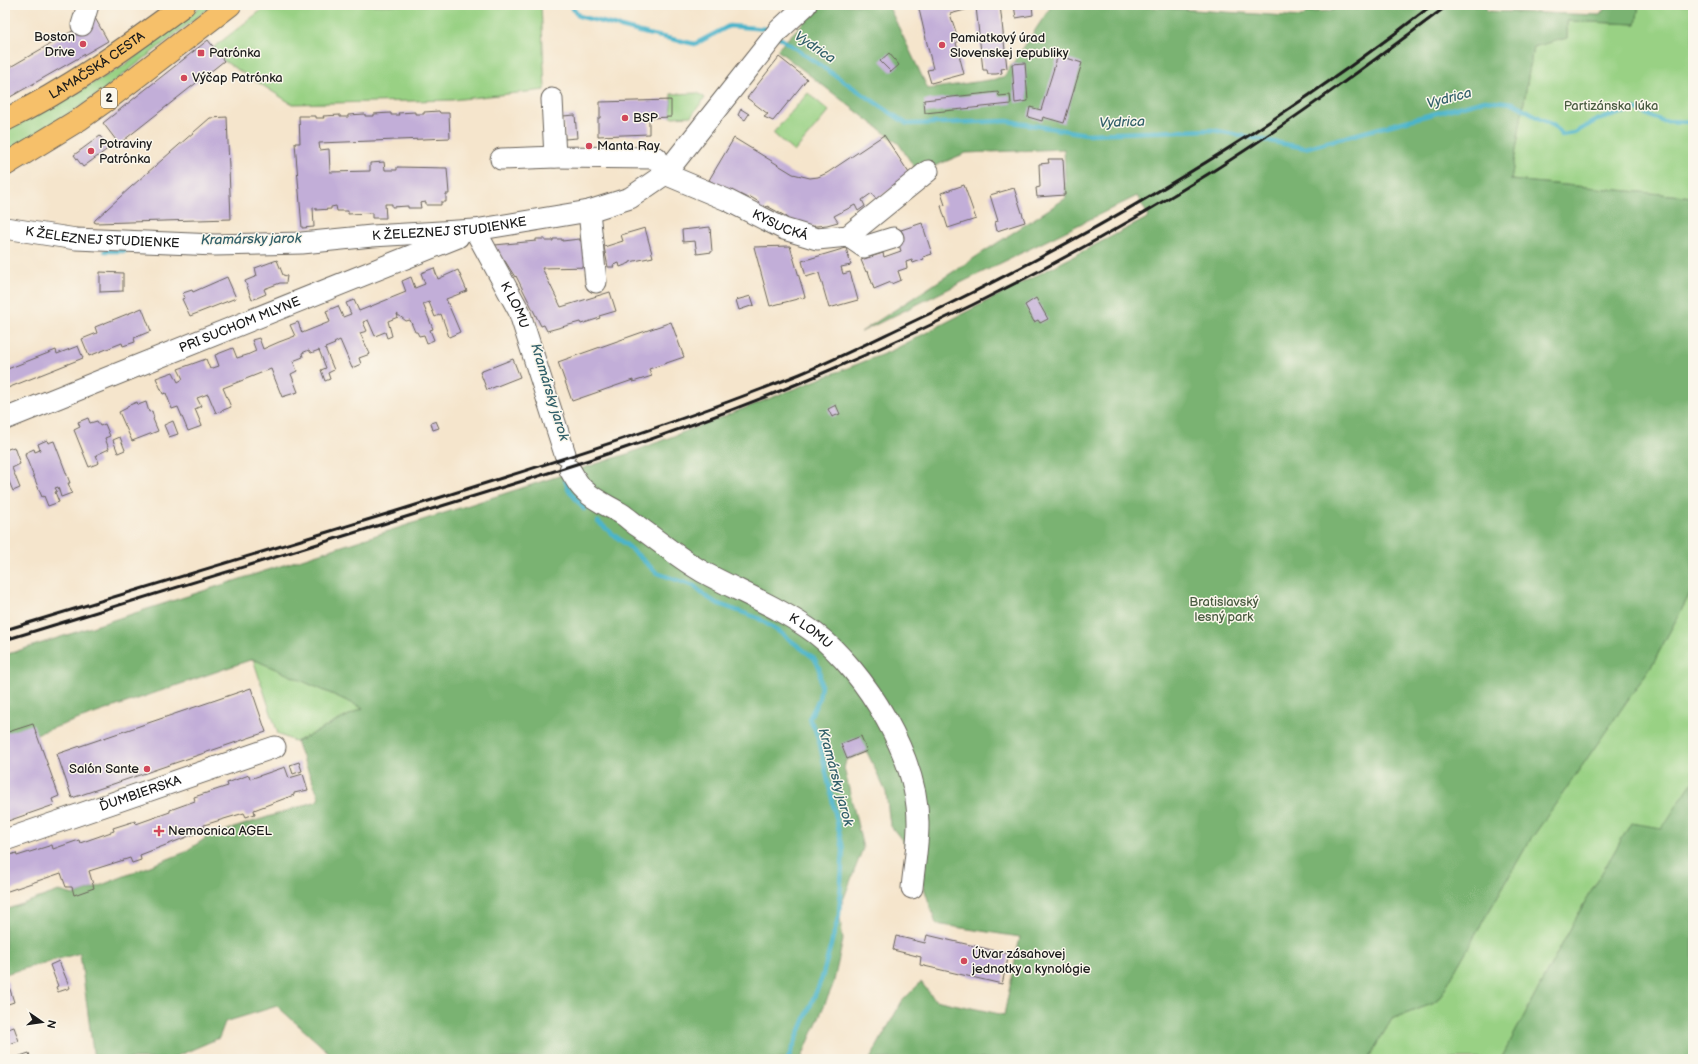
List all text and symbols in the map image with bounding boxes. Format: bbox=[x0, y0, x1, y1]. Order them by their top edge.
water label: Vydrica bbox=[791, 27, 839, 67]
street label: LAMAČSKÁ CESTA bbox=[46, 28, 148, 103]
place label: Boston Drive bbox=[34, 29, 75, 60]
place label: Pamiatkový úrad Slovenskej republiky bbox=[950, 30, 1069, 61]
marker: Boston Drive bbox=[78, 39, 88, 49]
marker: Pamiatkový úrad Slovenskej republiky bbox=[937, 40, 947, 50]
place label: Patrónka bbox=[209, 45, 261, 61]
marker: Patrónka bbox=[196, 48, 206, 58]
place label: Výčap Patrónka bbox=[192, 70, 283, 86]
marker: Výčap Patrónka bbox=[179, 73, 189, 83]
water label: Vydrica bbox=[1425, 84, 1473, 112]
road number: 2 bbox=[101, 88, 117, 108]
park label: Partizánska lúka bbox=[1564, 98, 1658, 114]
place label: BSP bbox=[633, 110, 658, 126]
marker: BSP bbox=[620, 113, 630, 123]
water label: Vydrica bbox=[1099, 113, 1145, 131]
place label: Potraviny Patrónka bbox=[99, 136, 152, 167]
place label: Manta Ray bbox=[597, 138, 660, 154]
marker: Manta Ray bbox=[584, 141, 594, 151]
marker: Potraviny Patrónka bbox=[86, 146, 96, 156]
street label: KYSUCKÁ bbox=[749, 206, 811, 244]
street label: K ŽELEZNEJ STUDIENKE bbox=[372, 213, 528, 244]
street label: K ŽELEZNEJ STUDIENKE bbox=[24, 223, 180, 251]
water label: Kramársky jarok bbox=[200, 230, 303, 248]
street label: K LOMU bbox=[497, 279, 532, 330]
street label: PRI SUCHOM MLYNE bbox=[177, 293, 303, 356]
water label: Kramársky jarok bbox=[527, 341, 573, 444]
park label: Bratislavský lesný park bbox=[1189, 594, 1259, 625]
street label: K LOMU bbox=[786, 610, 835, 652]
water label: Kramársky jarok bbox=[815, 726, 858, 829]
place label: Salón Sante bbox=[69, 761, 139, 777]
marker: Salón Sante bbox=[142, 764, 152, 774]
street label: ĎUMBIERSKA bbox=[97, 772, 183, 815]
place label: Nemocnica AGEL bbox=[168, 823, 273, 839]
marker: Nemocnica AGEL bbox=[153, 825, 165, 837]
place label: Útvar zásahovej jednotky a kynológie bbox=[971, 945, 1091, 977]
marker: Útvar zásahovej jednotky a kynológie bbox=[959, 956, 969, 966]
north arrow bbox=[22, 1002, 62, 1042]
text: N bbox=[44, 1019, 59, 1030]

